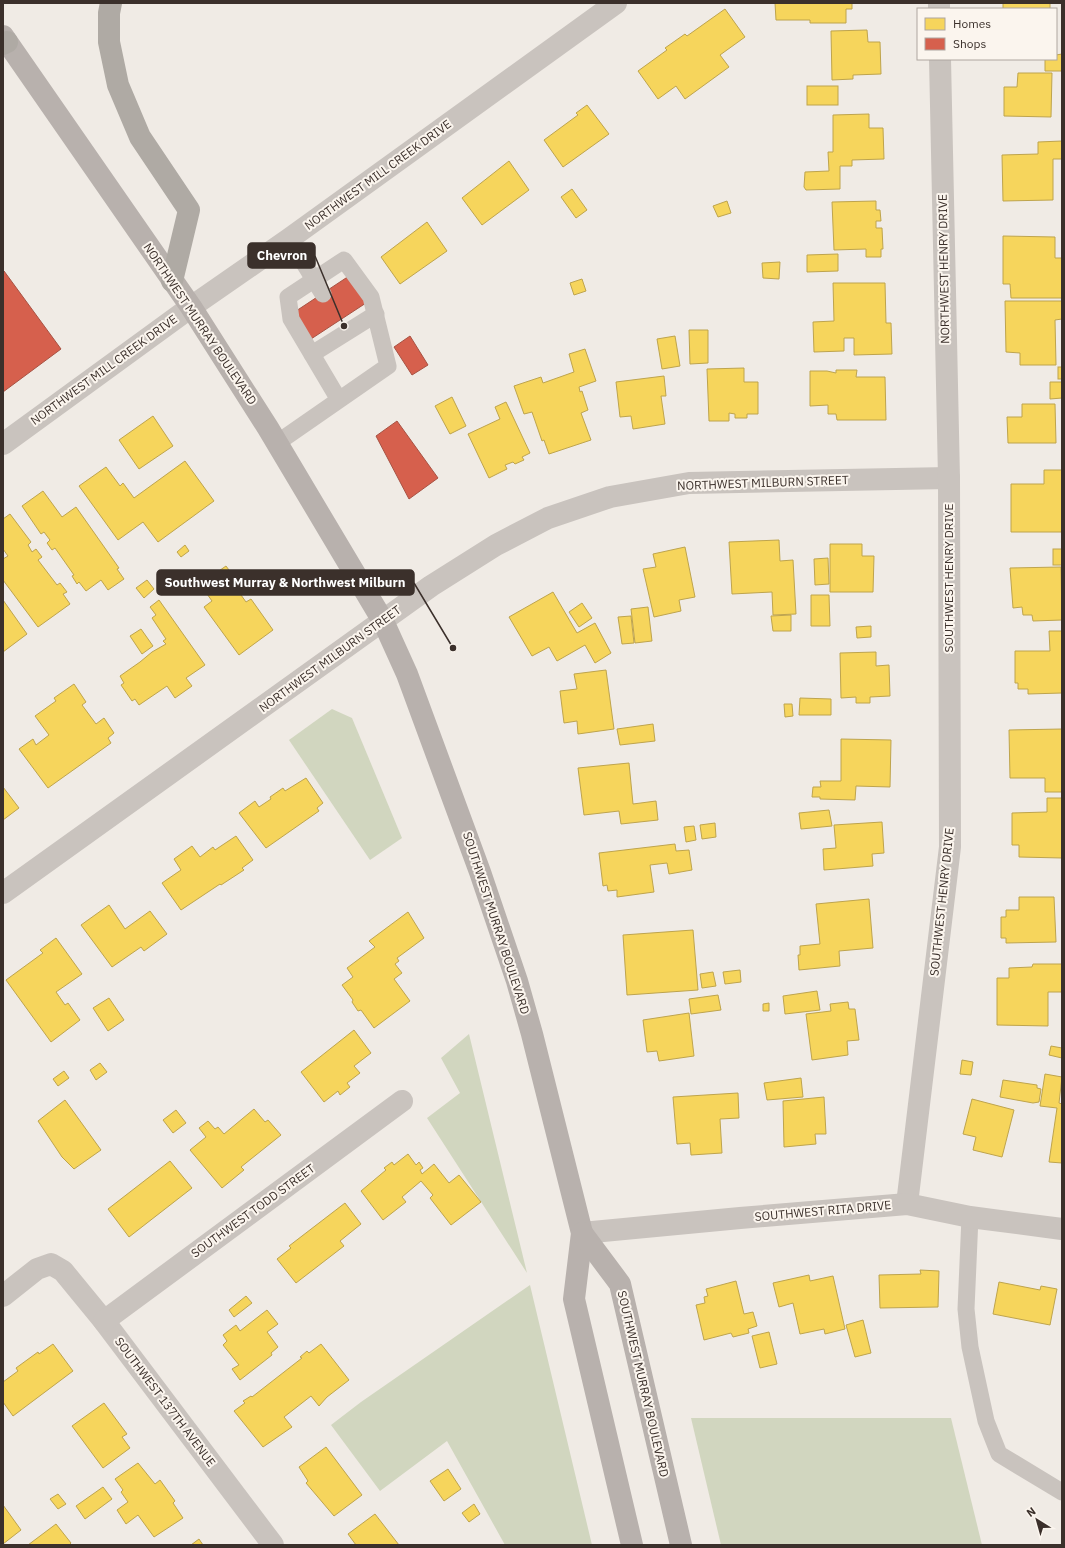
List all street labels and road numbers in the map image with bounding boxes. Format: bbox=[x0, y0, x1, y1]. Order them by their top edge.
street label: NORTHWEST MILL CREEK DRIVE bbox=[301, 116, 454, 233]
street label: NORTHWEST HENRY DRIVE bbox=[935, 194, 952, 344]
street label: NORTHWEST MURRAY BOULEVARD bbox=[141, 240, 260, 407]
street label: NORTHWEST MILL CREEK DRIVE bbox=[27, 311, 180, 428]
street label: NORTHWEST MILBURN STREET bbox=[677, 472, 849, 493]
street label: SOUTHWEST HENRY DRIVE bbox=[941, 503, 956, 653]
street label: NORTHWEST MILBURN STREET bbox=[256, 602, 404, 715]
street label: SOUTHWEST HENRY DRIVE bbox=[926, 827, 957, 977]
street label: SOUTHWEST MURRAY BOULEVARD bbox=[460, 830, 533, 1016]
street label: SOUTHWEST TODD STREET bbox=[188, 1161, 318, 1261]
street label: SOUTHWEST RITA DRIVE bbox=[754, 1197, 892, 1224]
street label: SOUTHWEST MURRAY BOULEVARD bbox=[615, 1289, 672, 1479]
street label: SOUTHWEST 137TH AVENUE bbox=[112, 1334, 219, 1469]

